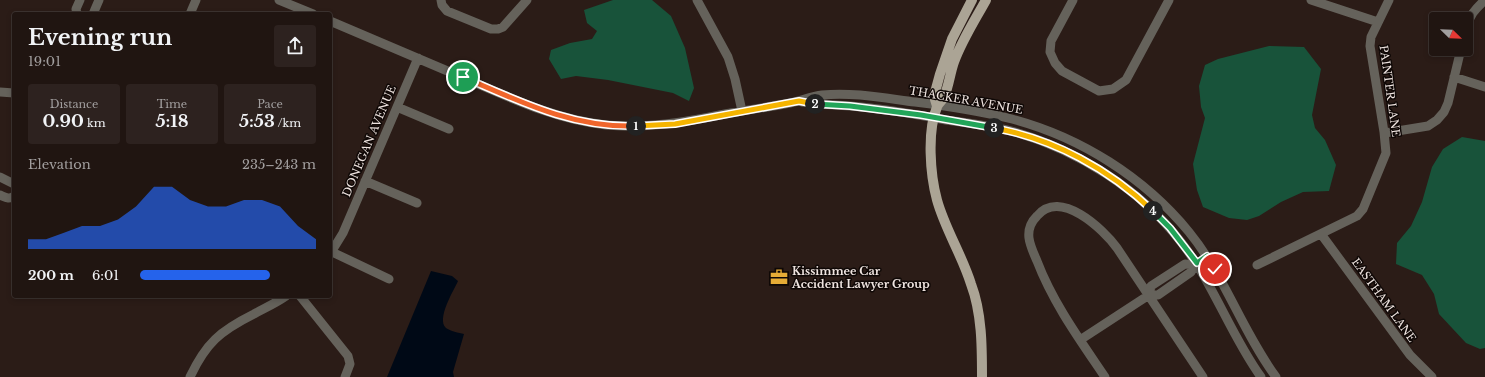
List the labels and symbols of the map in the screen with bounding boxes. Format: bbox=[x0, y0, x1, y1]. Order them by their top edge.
north arrow bbox=[1429, 12, 1473, 56]
street label: PAINTER LANE bbox=[1377, 44, 1403, 138]
pin bbox=[446, 60, 480, 94]
street label: DONEGAN AVENUE bbox=[339, 83, 399, 199]
street label: THACKER AVENUE bbox=[908, 83, 1024, 117]
pin: 2 bbox=[805, 94, 825, 114]
pin: 1 bbox=[626, 116, 646, 136]
pin: 3 bbox=[984, 118, 1004, 138]
pin: 4 bbox=[1143, 201, 1163, 221]
pin bbox=[1198, 252, 1232, 286]
street label: EASTHAM LANE bbox=[1349, 255, 1419, 345]
place label: Kissimmee Car Accident Lawyer Group bbox=[791, 264, 930, 291]
office icon: Kissimmee Car Accident Lawyer Group bbox=[769, 267, 789, 287]

